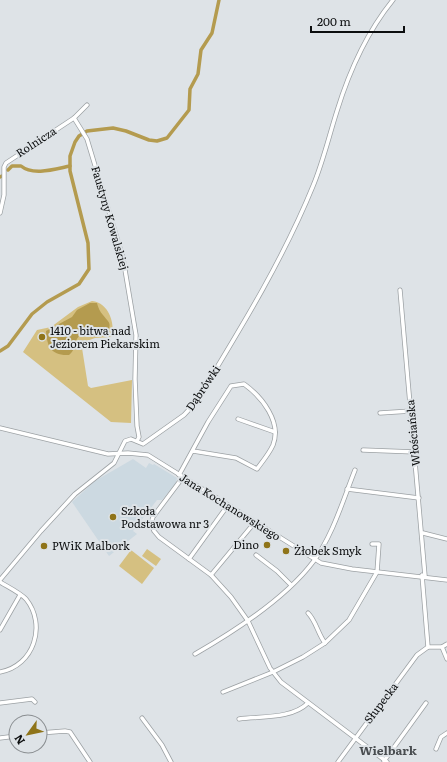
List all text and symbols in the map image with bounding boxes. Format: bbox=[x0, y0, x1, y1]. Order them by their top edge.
scale bar bbox=[311, 8, 404, 34]
text: 200 m bbox=[317, 12, 351, 30]
street label: Rolnicza bbox=[12, 122, 59, 160]
street label: Faustyny Kowalskiej bbox=[88, 164, 133, 272]
place label: 1410 - bitwa nad Jeziorem Piekarskim bbox=[50, 322, 160, 351]
marker: 1410 - bitwa nad Jeziorem Piekarskim bbox=[37, 332, 47, 342]
street label: Dąbrówki bbox=[181, 361, 223, 413]
street label: Włościańska bbox=[401, 399, 423, 467]
street label: Jana Kochanowskiego bbox=[177, 469, 284, 544]
place label: Szkoła Podstawowa nr 3 bbox=[121, 502, 209, 531]
marker: Szkoła Podstawowa nr 3 bbox=[108, 512, 118, 522]
place label: Dino bbox=[233, 536, 259, 552]
place label: PWiK Malbork bbox=[52, 537, 130, 553]
marker: Dino bbox=[262, 540, 272, 550]
marker: PWiK Malbork bbox=[39, 541, 49, 551]
place label: Żłobek Smyk bbox=[294, 542, 362, 558]
marker: Żłobek Smyk bbox=[281, 546, 291, 556]
street label: Słupecka bbox=[359, 679, 401, 726]
north arrow bbox=[8, 714, 48, 754]
text: N bbox=[10, 732, 28, 748]
district label: Wielbark bbox=[359, 741, 418, 759]

